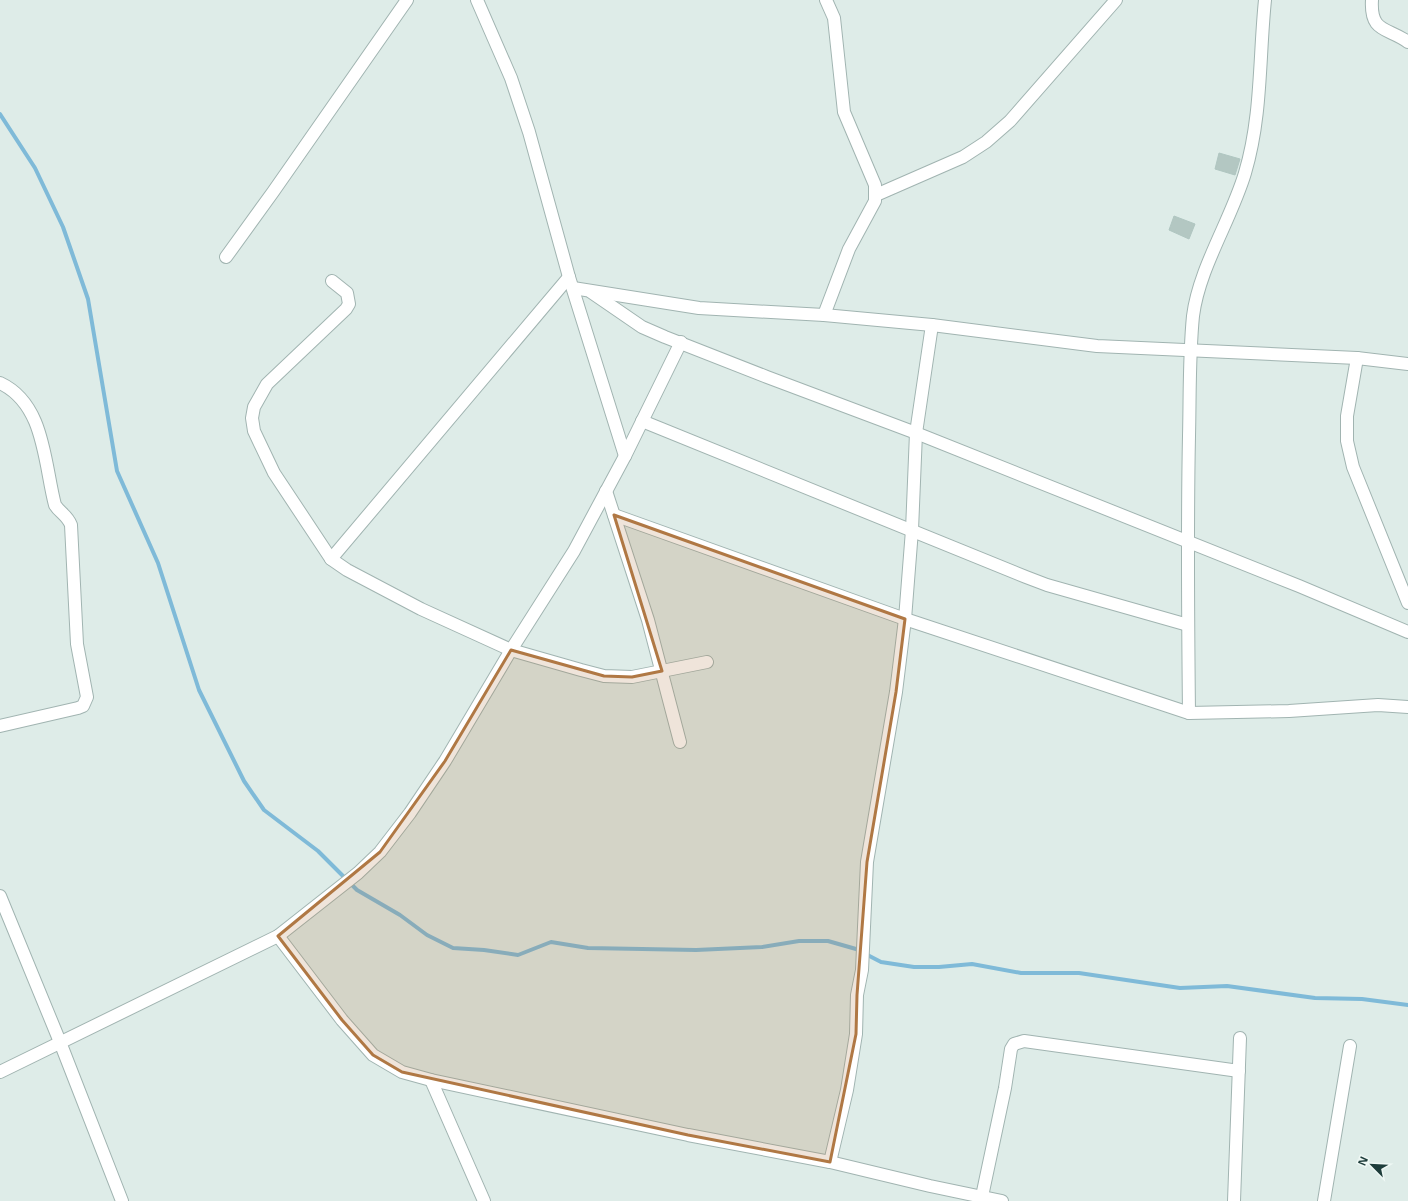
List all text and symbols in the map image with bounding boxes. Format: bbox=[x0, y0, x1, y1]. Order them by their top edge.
north arrow bbox=[1352, 1145, 1392, 1185]
text: N bbox=[1354, 1154, 1371, 1168]

